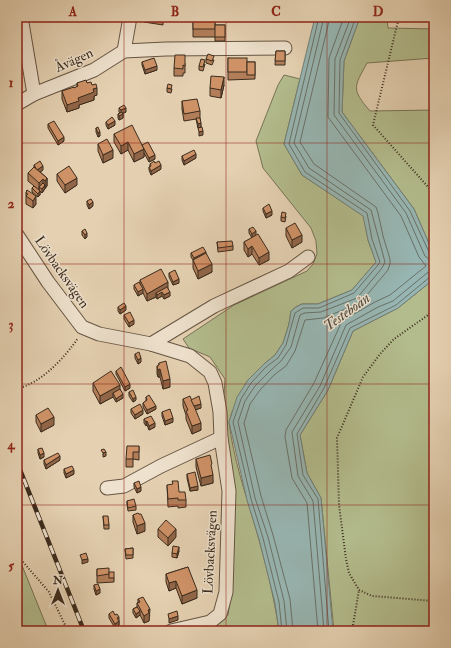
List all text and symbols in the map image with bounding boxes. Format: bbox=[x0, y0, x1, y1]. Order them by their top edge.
text: A bbox=[68, 4, 78, 20]
text: B bbox=[171, 4, 179, 20]
text: C bbox=[271, 4, 281, 20]
text: D bbox=[373, 4, 384, 20]
street label: Åvägen bbox=[51, 44, 96, 76]
text: 1 bbox=[9, 75, 14, 91]
text: 2 bbox=[8, 196, 15, 212]
street label: Lövbacksvägen bbox=[31, 233, 93, 311]
water label: Testeboån bbox=[320, 289, 374, 335]
text: 3 bbox=[9, 317, 14, 333]
text: 4 bbox=[6, 437, 15, 453]
street label: Lövbacksvägen bbox=[199, 510, 221, 594]
text: 5 bbox=[8, 558, 14, 574]
north arrow bbox=[38, 570, 78, 610]
text: N bbox=[52, 574, 64, 587]

